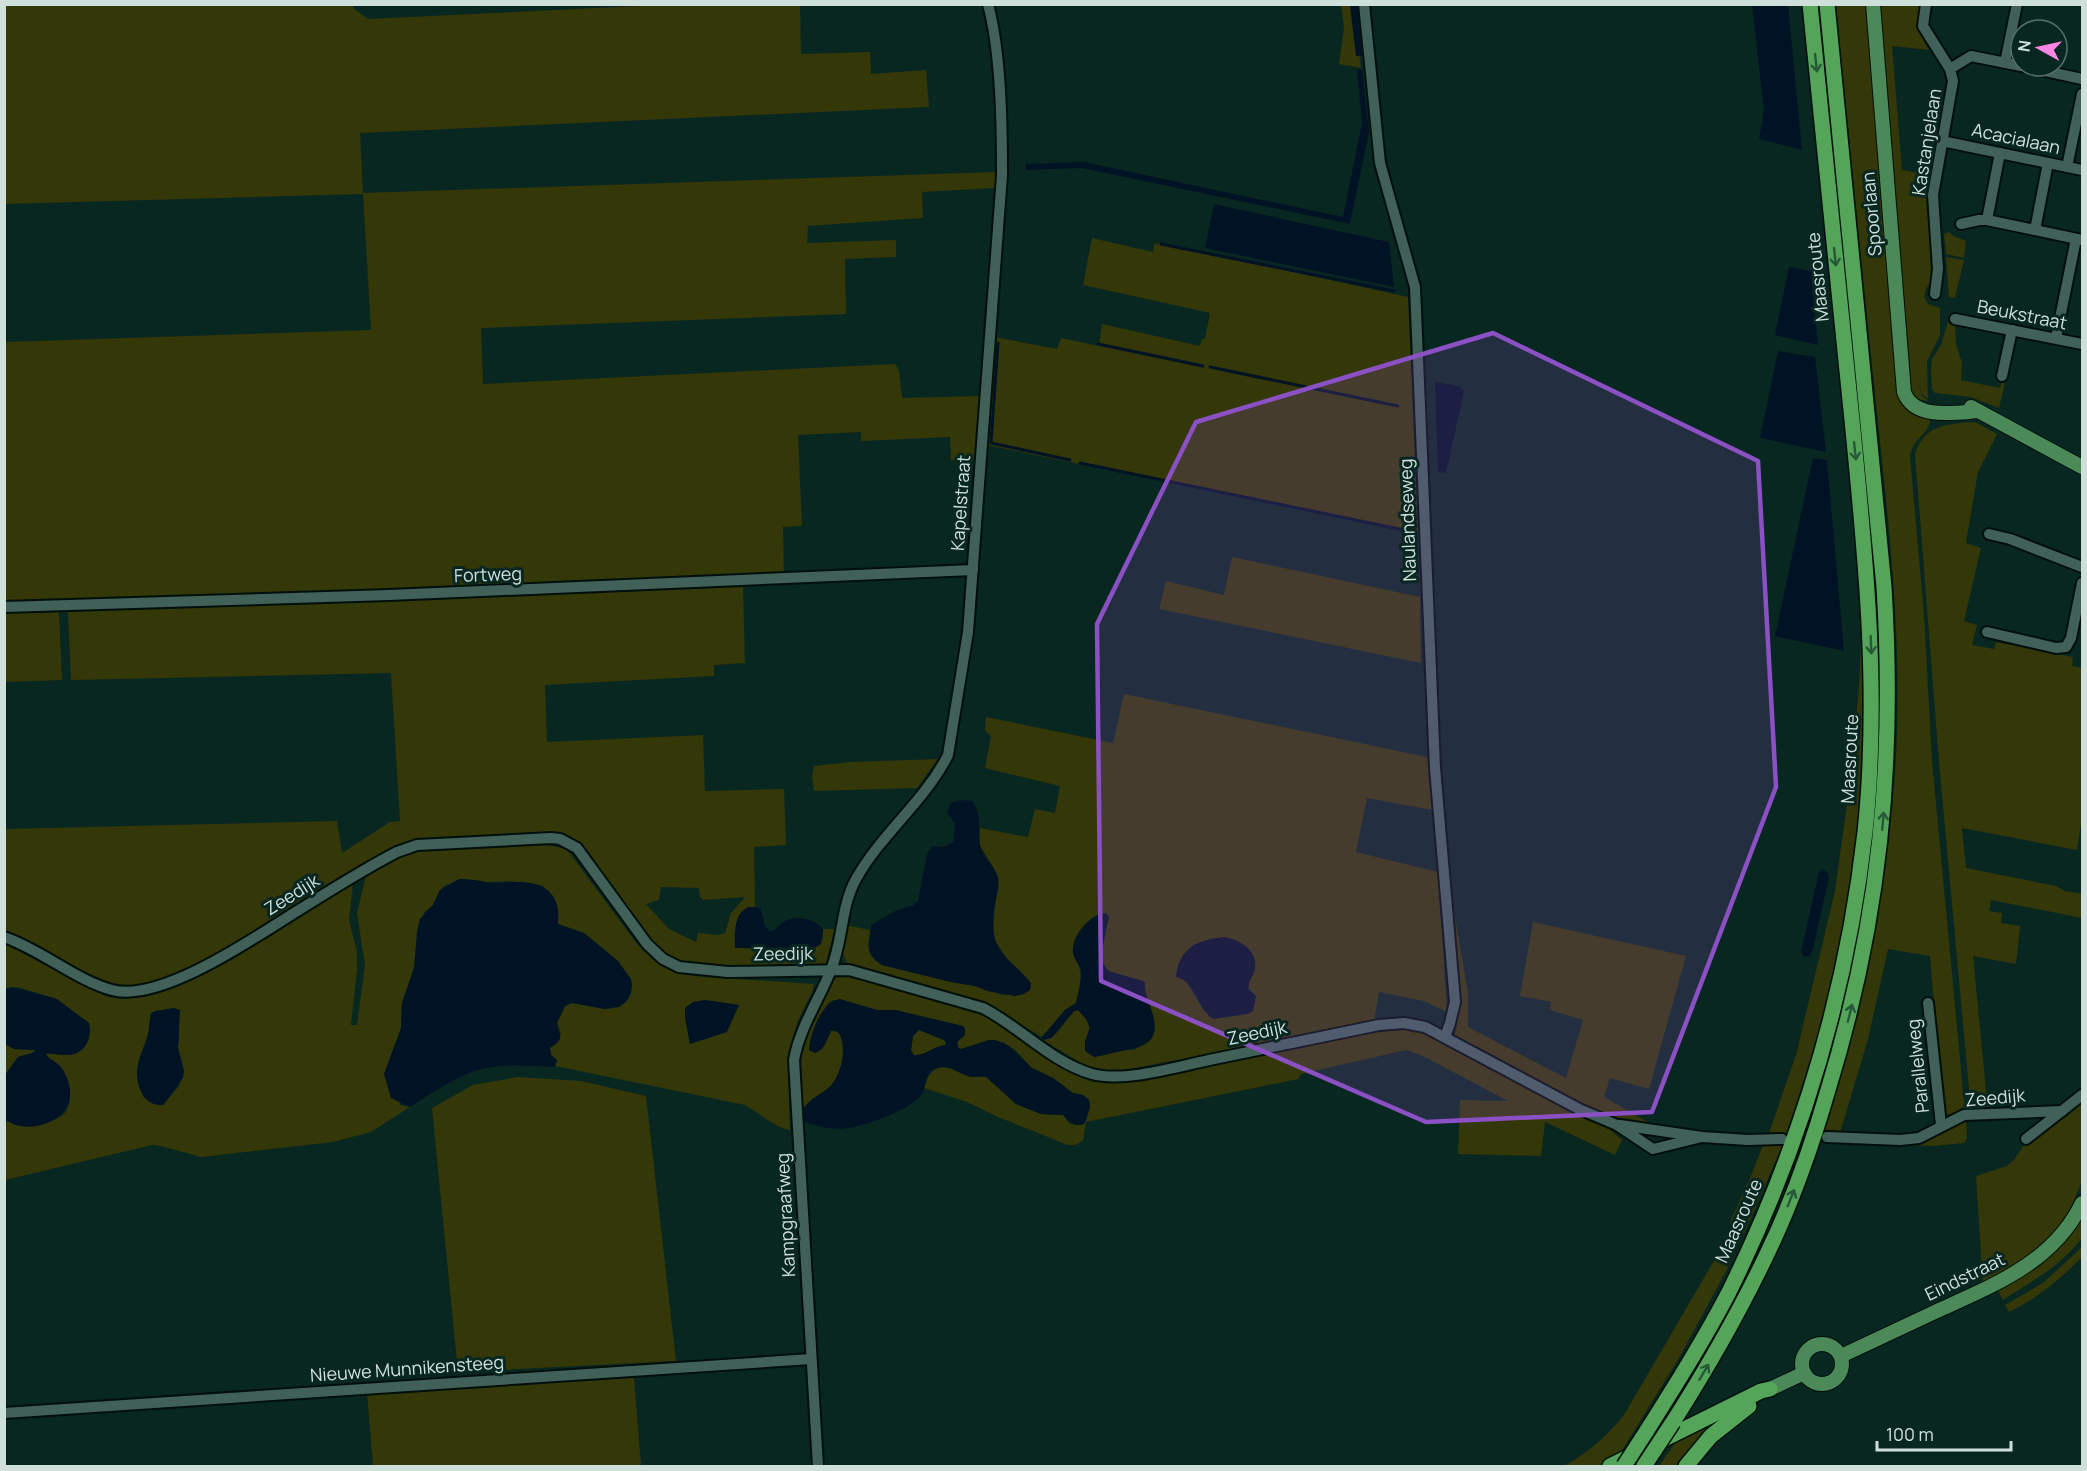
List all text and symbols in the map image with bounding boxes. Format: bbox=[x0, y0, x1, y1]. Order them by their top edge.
north arrow bbox=[2009, 18, 2069, 78]
text: N bbox=[2012, 39, 2036, 53]
one-way arrow bbox=[1811, 52, 1822, 72]
street label: Kastanjelaan bbox=[1906, 87, 1946, 197]
street label: Acacialaan bbox=[1970, 117, 2063, 159]
street label: Spoorlaan bbox=[1855, 171, 1887, 257]
street label: Maasroute bbox=[1800, 231, 1834, 323]
one-way arrow bbox=[1830, 246, 1841, 266]
street label: Beukstraat bbox=[1975, 294, 2069, 334]
one-way arrow bbox=[1850, 440, 1861, 460]
street label: Kapelstraat bbox=[945, 454, 975, 552]
street label: Naulandseweg bbox=[1393, 458, 1421, 582]
street label: Fortweg bbox=[454, 561, 522, 587]
one-way arrow bbox=[1865, 635, 1876, 655]
street label: Maasroute bbox=[1835, 714, 1863, 804]
one-way arrow bbox=[1878, 811, 1889, 831]
street label: Zeedijk bbox=[259, 867, 324, 920]
street label: Zeedijk bbox=[753, 940, 814, 966]
one-way arrow bbox=[1845, 1004, 1857, 1023]
street label: Zeedijk bbox=[1225, 1014, 1290, 1050]
street label: Parallelweg bbox=[1900, 1018, 1934, 1114]
street label: Zeedijk bbox=[1964, 1082, 2027, 1112]
street label: Kampgraafweg bbox=[770, 1152, 800, 1278]
street label: Maasroute bbox=[1709, 1175, 1767, 1266]
one-way arrow bbox=[1786, 1190, 1797, 1208]
street label: Eindstraat bbox=[1921, 1247, 2008, 1306]
street label: Nieuwe Munnikensteeg bbox=[309, 1349, 505, 1387]
one-way arrow bbox=[1698, 1364, 1710, 1381]
scale bar bbox=[1877, 1414, 2010, 1452]
text: 100 m bbox=[1886, 1422, 1934, 1446]

